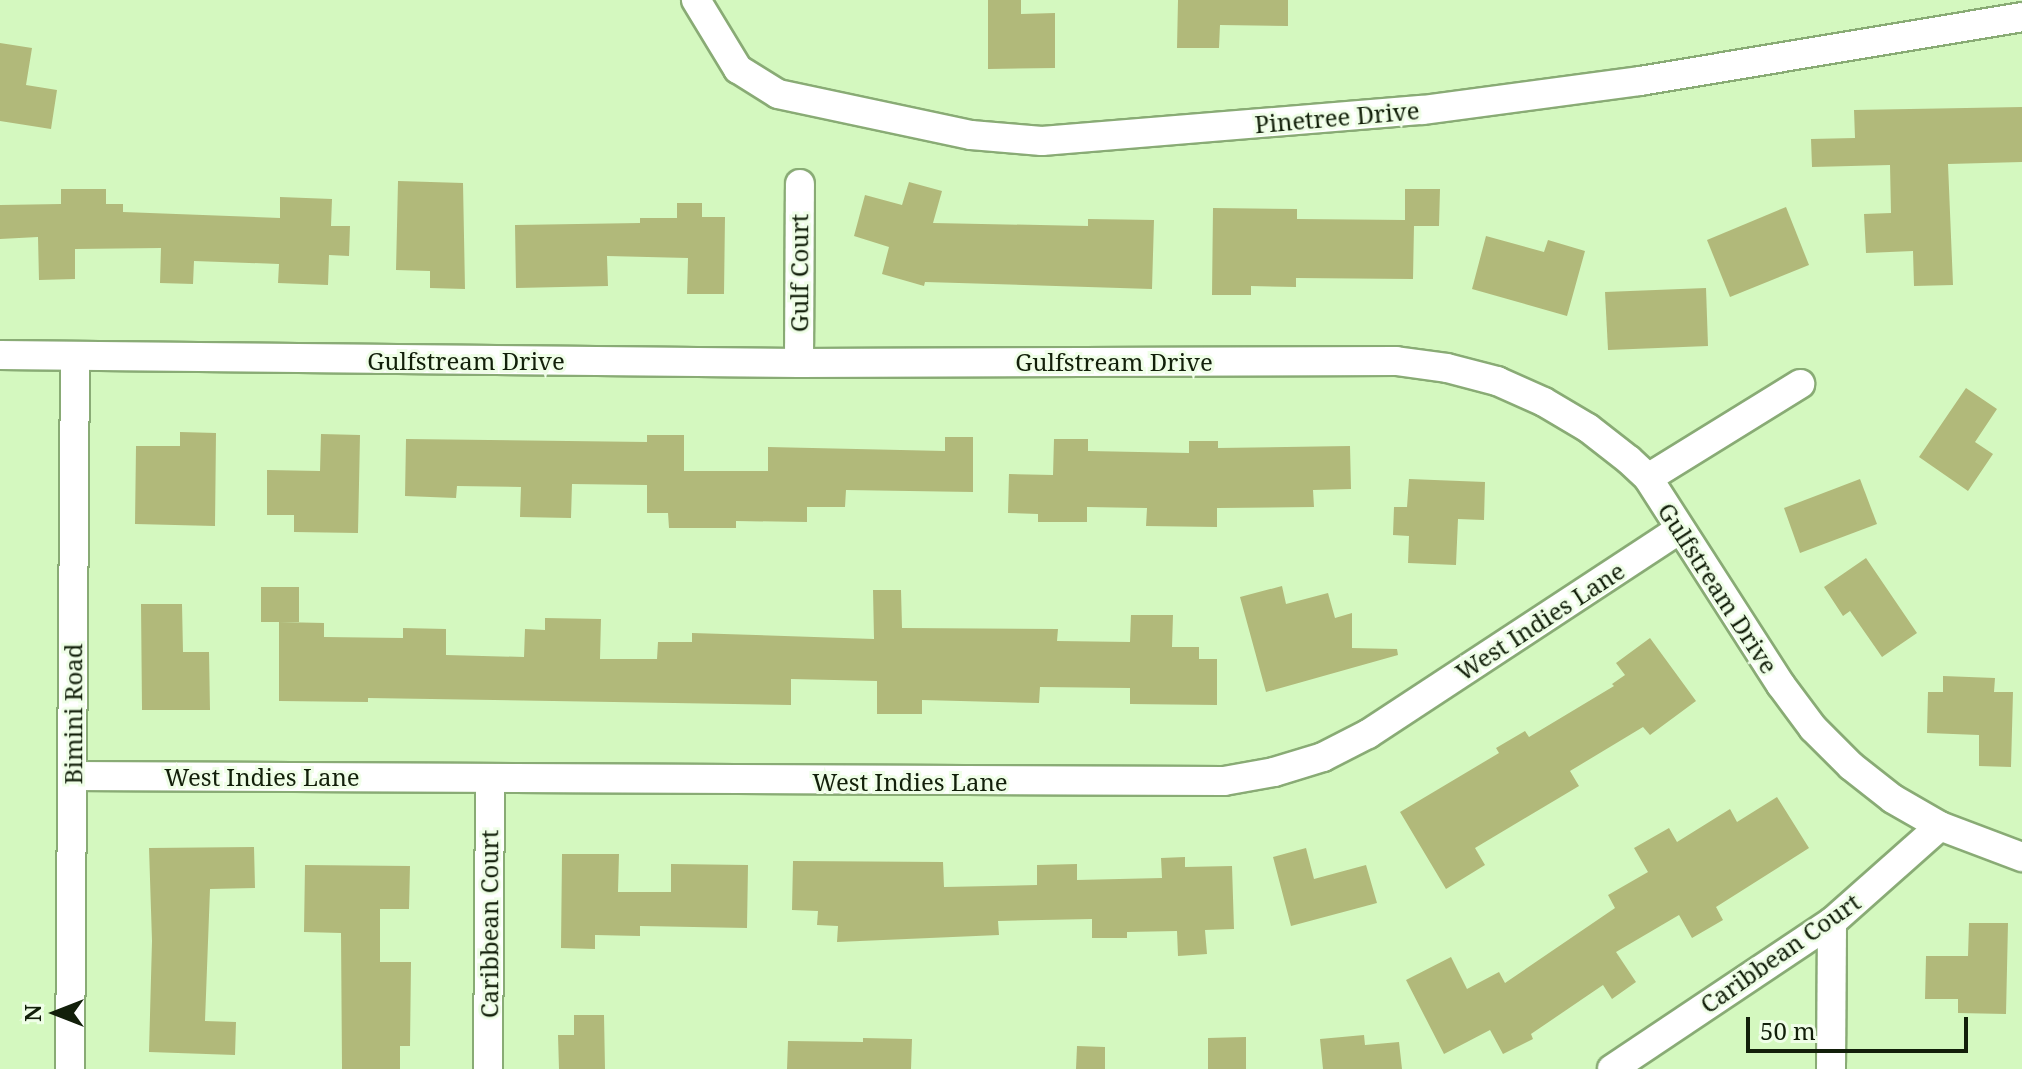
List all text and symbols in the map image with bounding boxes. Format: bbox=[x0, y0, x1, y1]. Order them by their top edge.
street label: Pinetree Drive bbox=[1253, 95, 1421, 139]
street label: Gulf Court bbox=[785, 214, 813, 332]
street label: Gulfstream Drive bbox=[367, 347, 565, 375]
street label: Gulfstream Drive bbox=[1015, 348, 1213, 376]
street label: Gulfstream Drive bbox=[1652, 497, 1784, 679]
street label: West Indies Lane bbox=[1450, 556, 1630, 686]
street label: Bimini Road bbox=[59, 644, 87, 784]
street label: West Indies Lane bbox=[164, 763, 360, 791]
street label: West Indies Lane bbox=[812, 768, 1008, 796]
street label: Caribbean Court bbox=[475, 830, 503, 1018]
street label: Caribbean Court bbox=[1695, 887, 1865, 1019]
north arrow bbox=[16, 973, 96, 1053]
scale bar bbox=[1750, 1001, 1972, 1051]
text: N bbox=[17, 1004, 47, 1022]
text: 50 m bbox=[1760, 1014, 1816, 1047]

